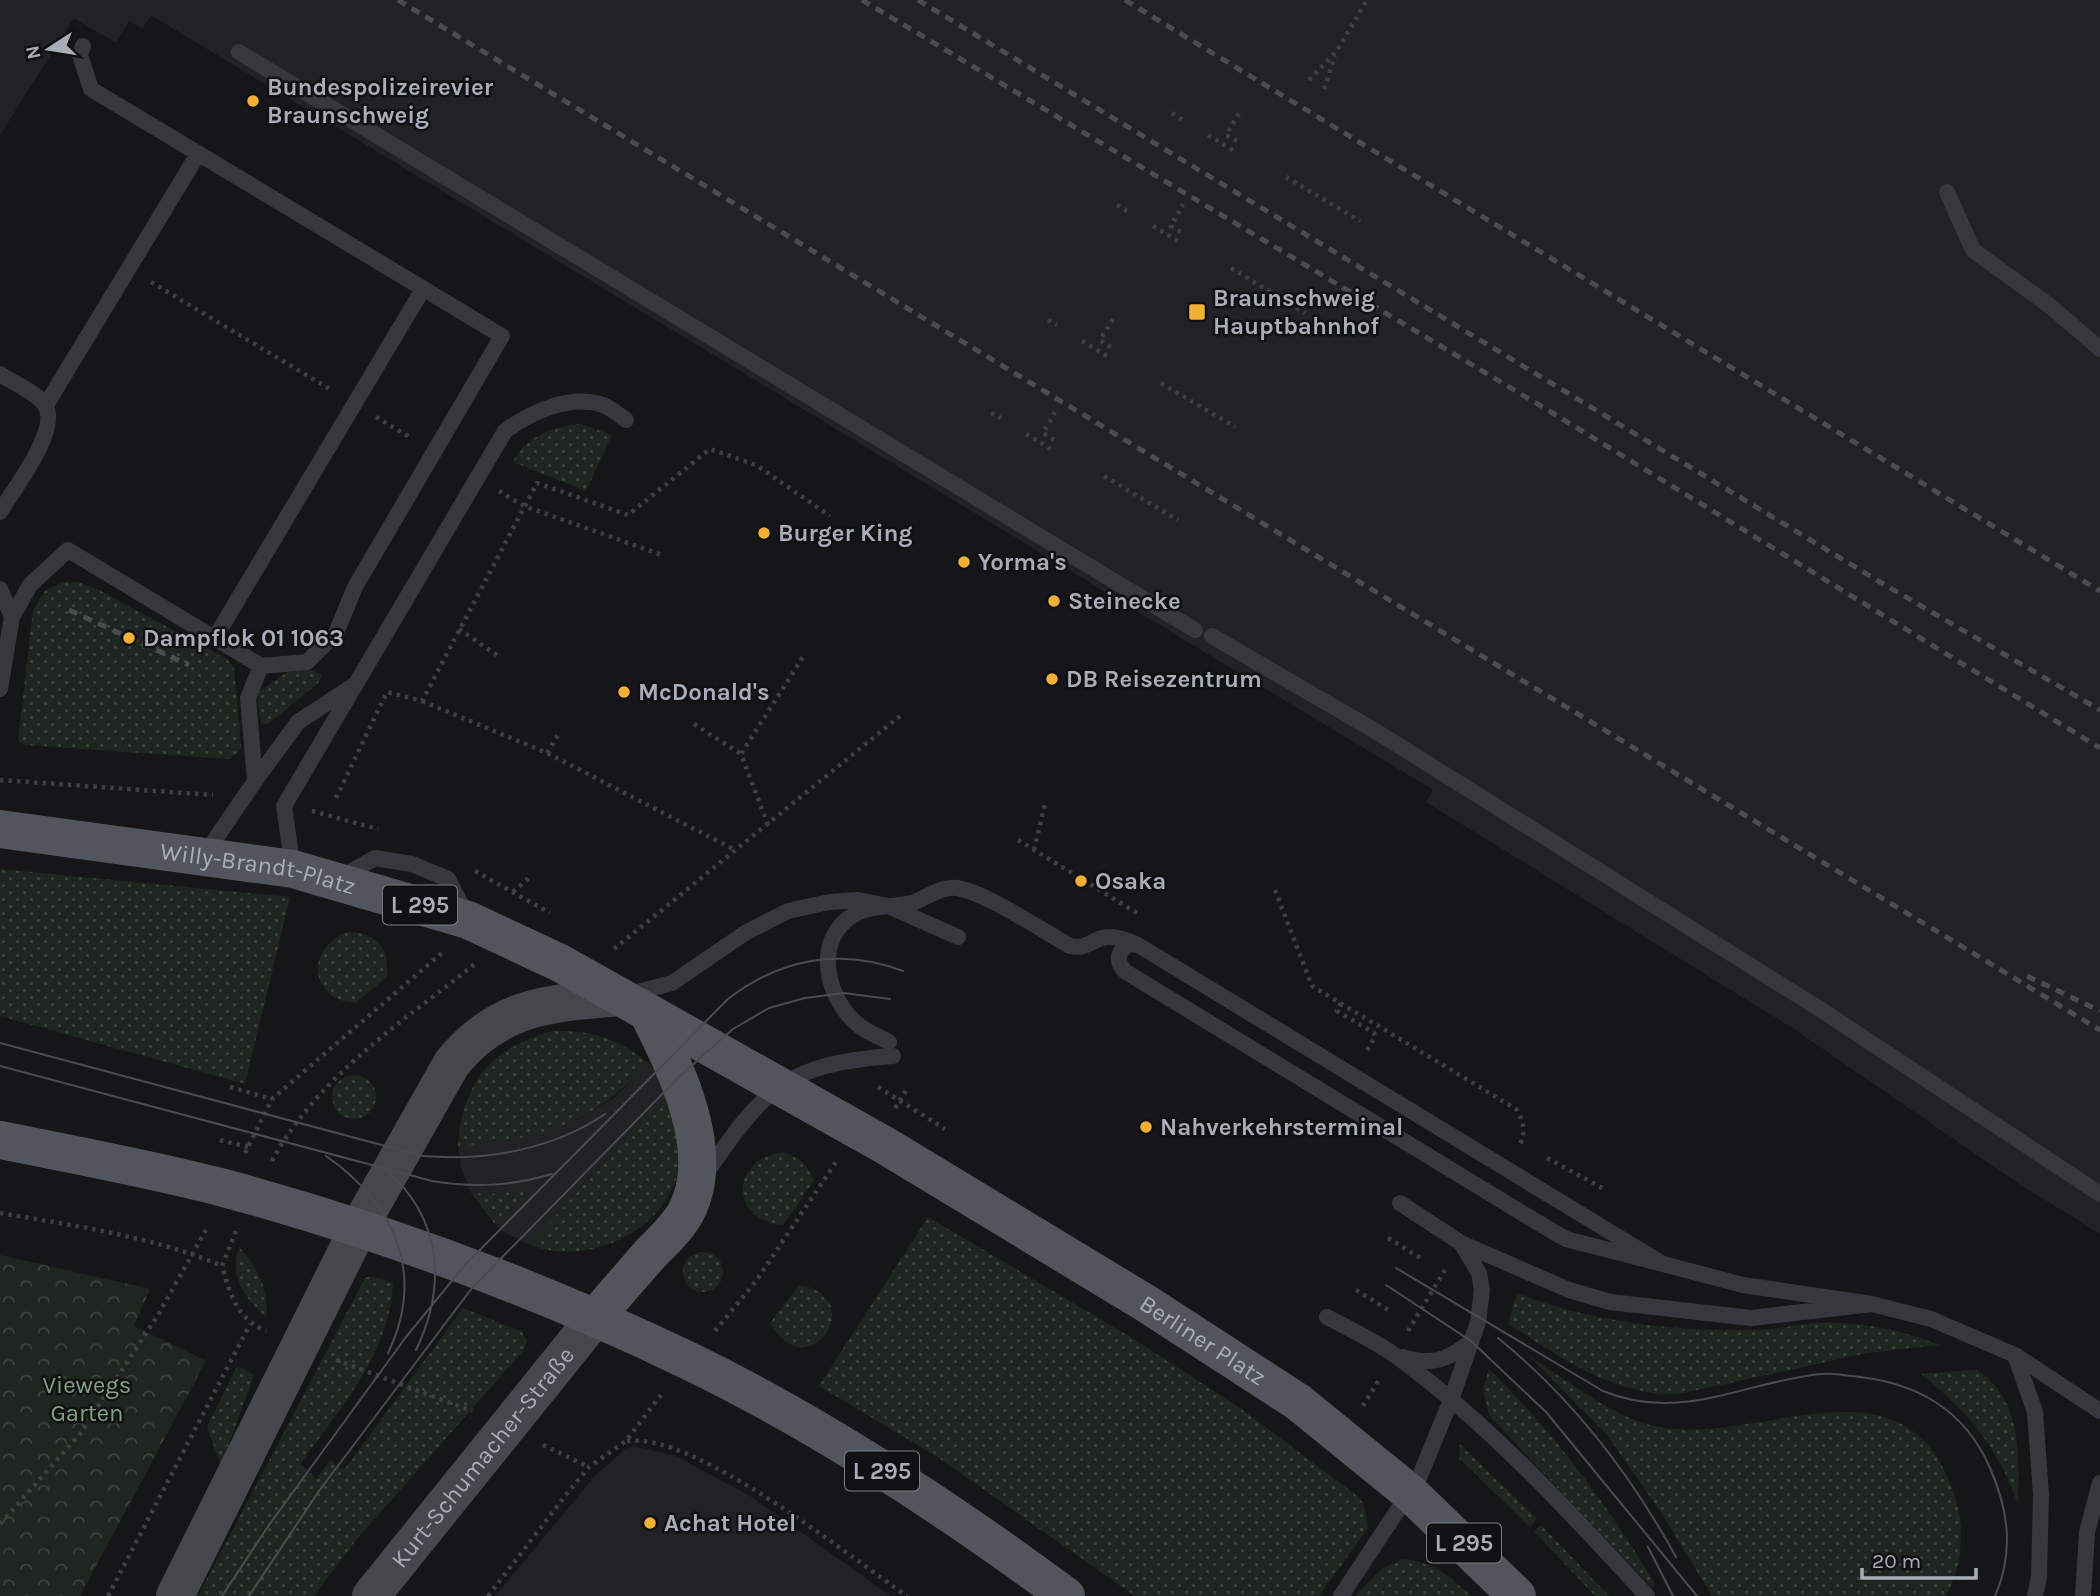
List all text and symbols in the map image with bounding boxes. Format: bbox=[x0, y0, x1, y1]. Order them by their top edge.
north arrow bbox=[14, 14, 84, 84]
text: N bbox=[21, 43, 46, 61]
place label: Bundespolizeirevier Braunschweig bbox=[267, 73, 494, 129]
marker: Bundespolizeirevier Braunschweig bbox=[245, 93, 261, 109]
place label: Braunschweig Hauptbahnhof bbox=[1213, 284, 1379, 340]
marker: Braunschweig Hauptbahnhof bbox=[1187, 302, 1207, 322]
place label: Burger King bbox=[778, 519, 913, 547]
marker: Burger King bbox=[756, 525, 772, 541]
place label: Yorma's bbox=[978, 548, 1067, 576]
marker: Yorma's bbox=[956, 554, 972, 570]
place label: Steinecke bbox=[1068, 587, 1181, 615]
marker: Steinecke bbox=[1046, 593, 1062, 609]
place label: Dampflok 01 1063 bbox=[143, 624, 344, 652]
marker: Dampflok 01 1063 bbox=[121, 630, 137, 646]
place label: DB Reisezentrum bbox=[1066, 665, 1262, 693]
marker: DB Reisezentrum bbox=[1044, 671, 1060, 687]
place label: McDonald's bbox=[638, 678, 770, 706]
marker: McDonald's bbox=[616, 684, 632, 700]
street label: Willy-Brandt-Platz bbox=[158, 837, 359, 900]
place label: Osaka bbox=[1095, 867, 1166, 895]
marker: Osaka bbox=[1073, 873, 1089, 889]
road number: L 295 bbox=[383, 885, 457, 924]
place label: Nahverkehrsterminal bbox=[1160, 1113, 1403, 1141]
marker: Nahverkehrsterminal bbox=[1138, 1119, 1154, 1135]
street label: Berliner Platz bbox=[1134, 1289, 1271, 1391]
street label: Kurt-Schumacher-Straße bbox=[385, 1341, 580, 1573]
park label: Viewegs Garten bbox=[43, 1371, 131, 1427]
road number: L 295 bbox=[845, 1452, 919, 1490]
place label: Achat Hotel bbox=[664, 1509, 796, 1537]
marker: Achat Hotel bbox=[642, 1515, 658, 1531]
road number: L 295 bbox=[1427, 1524, 1501, 1562]
scale bar bbox=[1862, 1536, 1976, 1580]
text: 20 m bbox=[1872, 1549, 1921, 1573]

